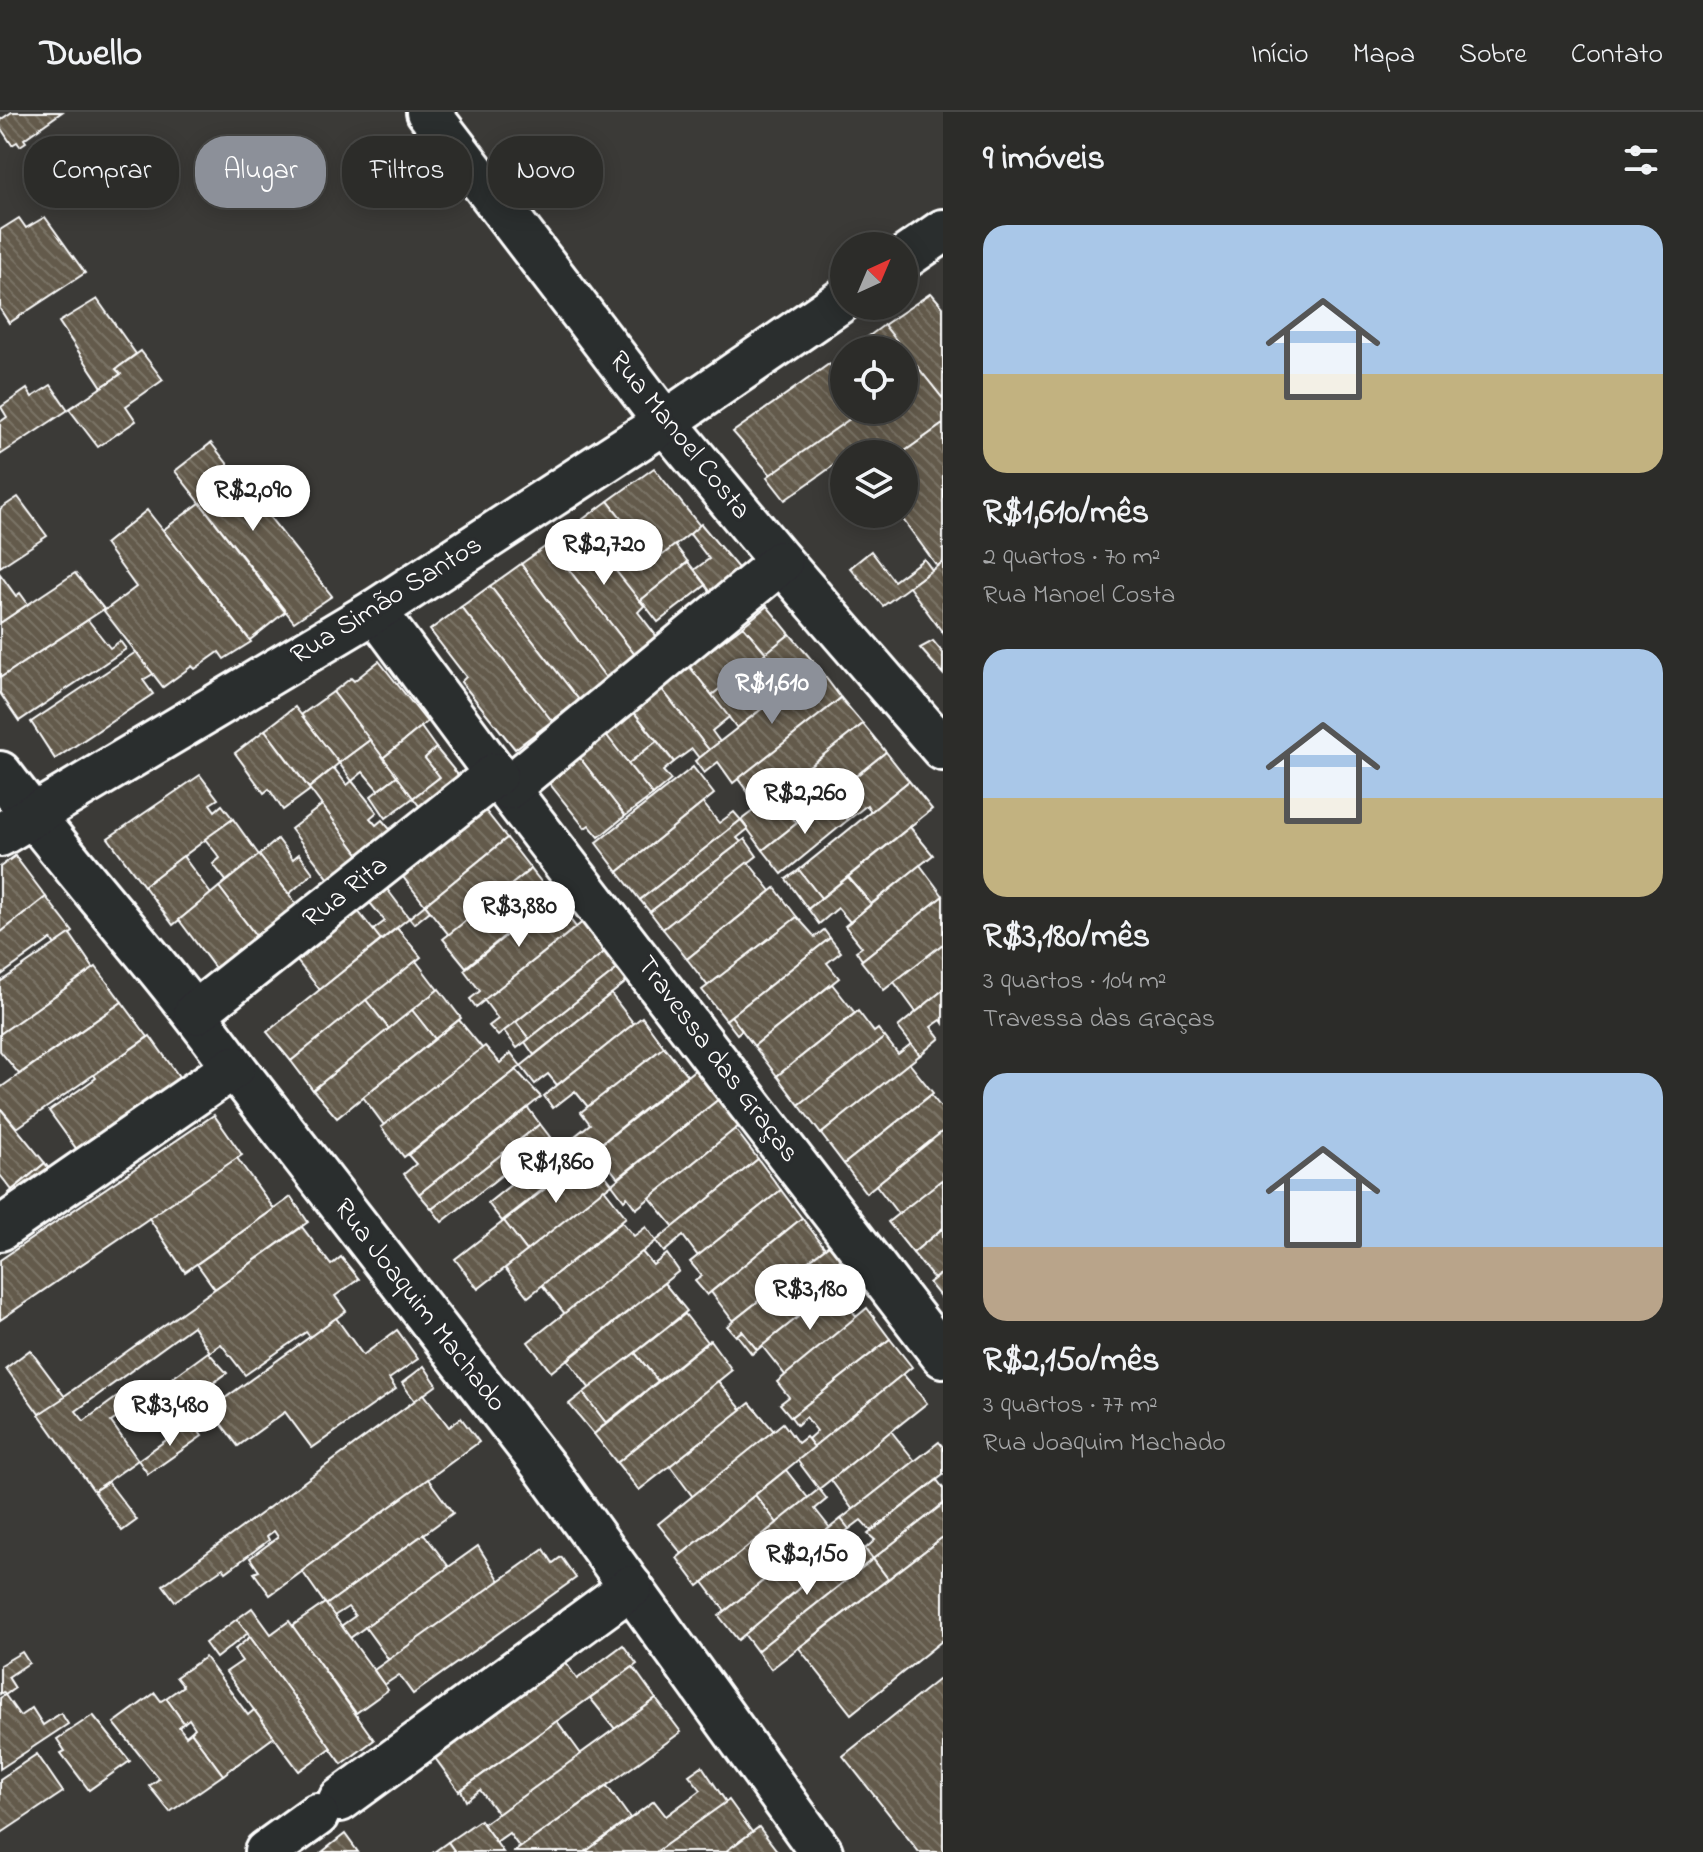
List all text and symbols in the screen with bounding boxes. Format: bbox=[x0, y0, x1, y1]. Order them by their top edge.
text: Dwello bbox=[40, 27, 142, 83]
text: Início bbox=[1251, 35, 1309, 76]
text: Mapa bbox=[1353, 35, 1415, 76]
text: Sobre bbox=[1459, 35, 1527, 76]
text: Contato bbox=[1571, 35, 1663, 76]
text: 9 imóveis bbox=[983, 135, 1105, 185]
chip: Comprar bbox=[24, 136, 179, 208]
chip: Alugar bbox=[195, 136, 326, 208]
chip: Filtros bbox=[342, 136, 472, 208]
chip: Novo bbox=[488, 136, 603, 208]
icon: filters bbox=[1619, 138, 1663, 182]
north arrow bbox=[830, 232, 918, 320]
map controls bbox=[830, 232, 918, 528]
icon: home bbox=[1251, 277, 1395, 421]
button: locate bbox=[830, 336, 918, 424]
street label: Rua Manoel Costa bbox=[598, 343, 760, 529]
button: layers bbox=[830, 440, 918, 528]
pin: R$2,090 bbox=[179, 465, 327, 533]
text: R$2,090 bbox=[214, 472, 292, 510]
text: R$1,610/mês bbox=[983, 489, 1149, 539]
pin: R$2,720 bbox=[530, 519, 678, 587]
street label: Rua Simão Santos bbox=[283, 526, 491, 676]
text: R$2,720 bbox=[563, 526, 645, 564]
text: 2 quartos · 70 m² bbox=[983, 539, 1161, 577]
text: Rua Manoel Costa bbox=[983, 577, 1175, 615]
pin: R$1,610 bbox=[698, 658, 846, 726]
text: R$1,610 bbox=[735, 665, 809, 703]
icon: home bbox=[1251, 701, 1395, 845]
pin: R$2,260 bbox=[731, 768, 879, 836]
text: R$2,260 bbox=[763, 775, 847, 813]
street label: Rua Rita bbox=[295, 846, 397, 940]
pin: R$3,880 bbox=[445, 881, 593, 949]
text: R$3,880 bbox=[481, 888, 557, 926]
text: R$3,180/mês bbox=[983, 913, 1150, 963]
street label: Travessa das Graças bbox=[625, 948, 809, 1172]
text: 3 quartos · 104 m² bbox=[983, 963, 1167, 1001]
text: Travessa das Graças bbox=[983, 1001, 1215, 1039]
icon: home bbox=[1251, 1125, 1395, 1269]
pin: R$1,860 bbox=[482, 1137, 630, 1205]
text: R$1,860 bbox=[518, 1144, 594, 1182]
street label: Rua Joaquim Machado bbox=[322, 1190, 516, 1422]
pin: R$3,180 bbox=[736, 1264, 884, 1332]
text: R$3,180 bbox=[773, 1271, 847, 1309]
text: R$2,150/mês bbox=[983, 1337, 1160, 1387]
pin: R$3,480 bbox=[96, 1380, 244, 1448]
text: R$3,480 bbox=[131, 1387, 209, 1425]
text: 3 quartos · 77 m² bbox=[983, 1387, 1158, 1425]
text: Rua Joaquim Machado bbox=[983, 1425, 1226, 1463]
pin: R$2,150 bbox=[733, 1529, 881, 1597]
text: R$2,150 bbox=[766, 1536, 848, 1574]

